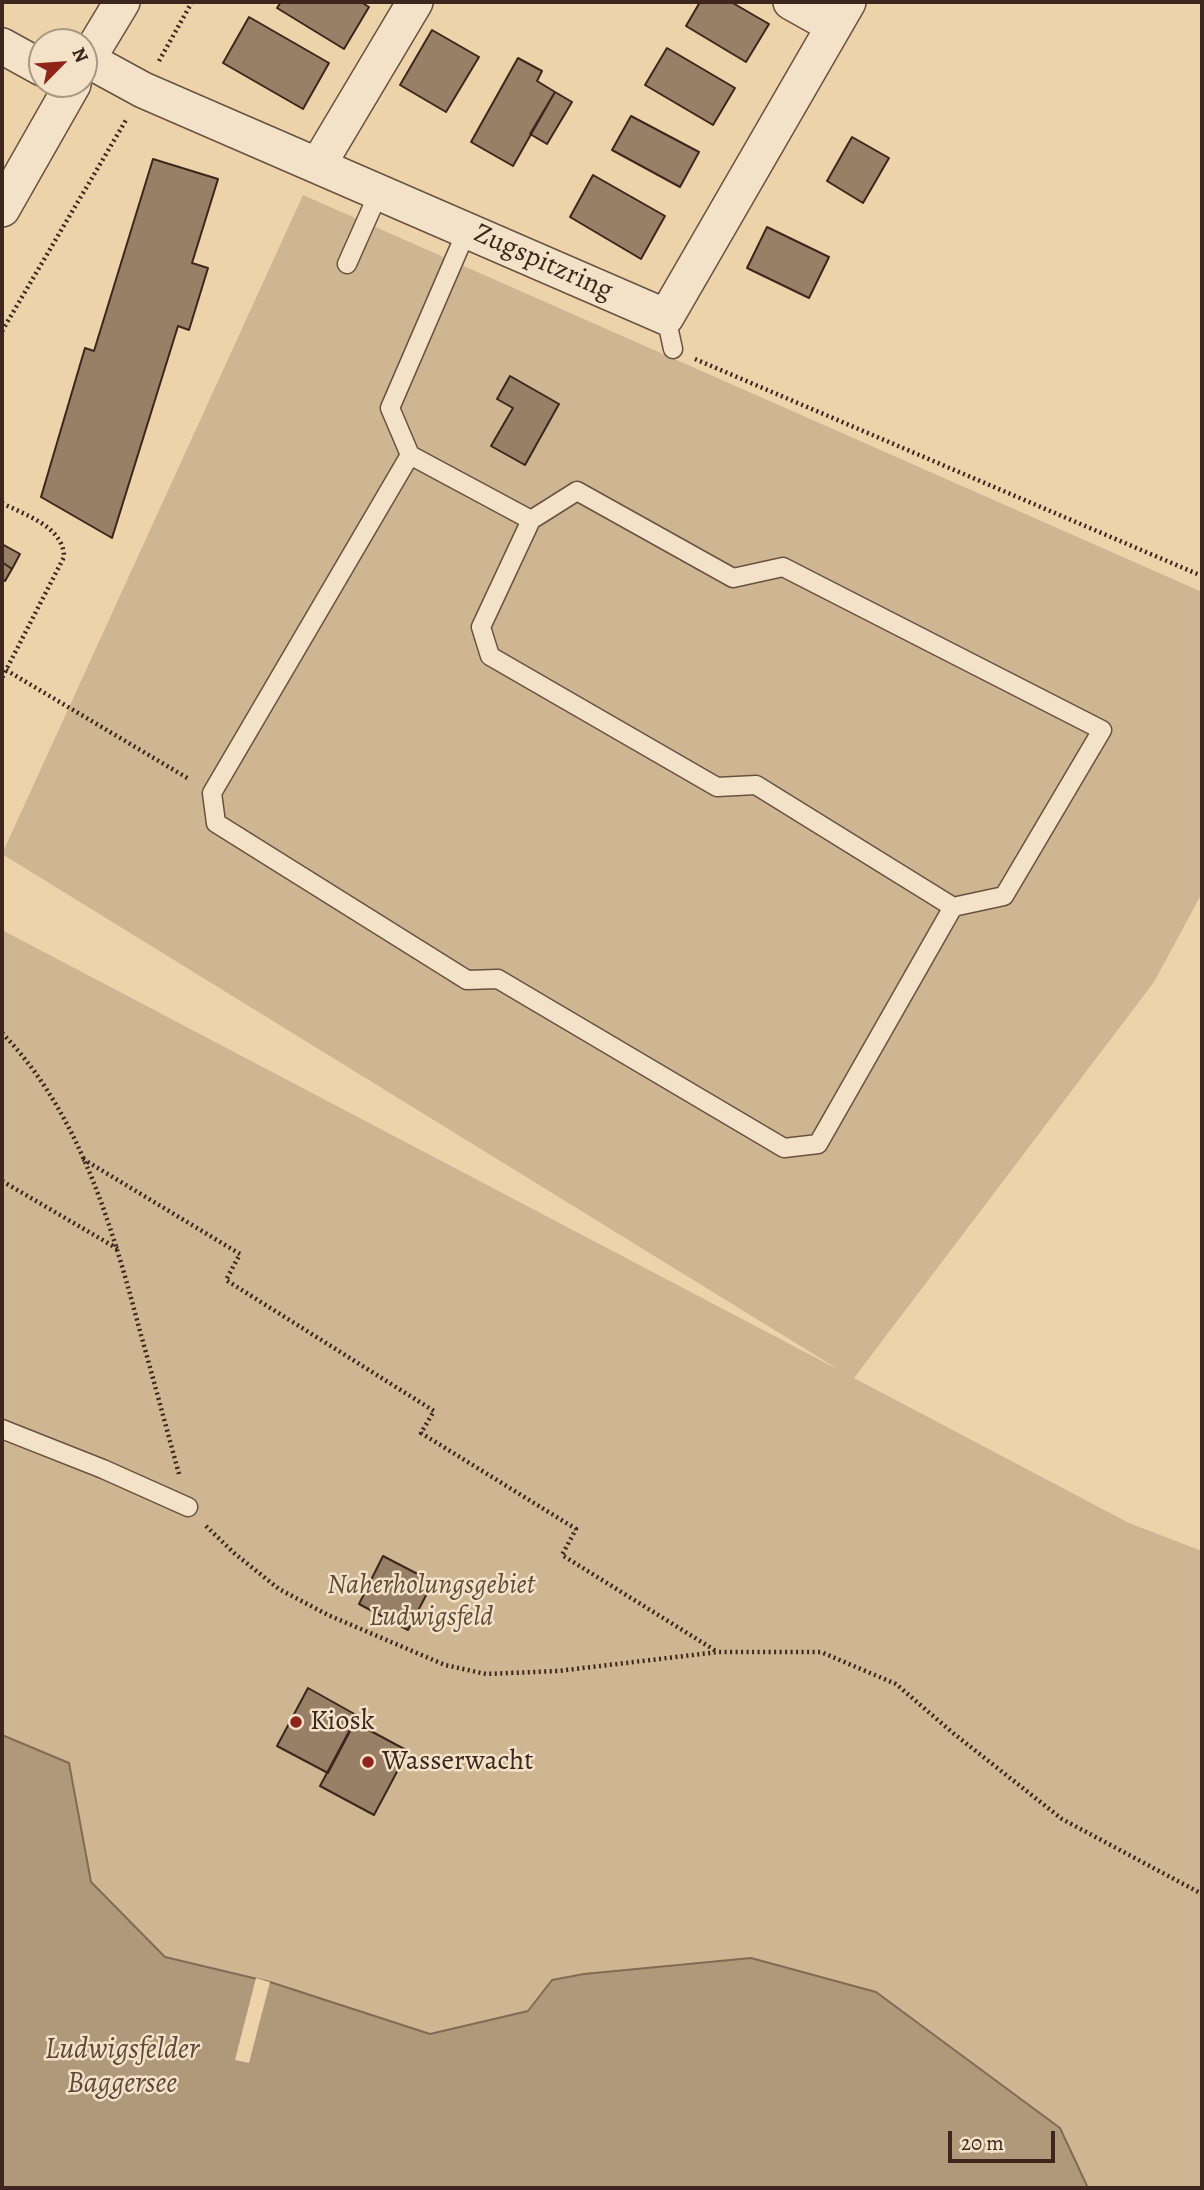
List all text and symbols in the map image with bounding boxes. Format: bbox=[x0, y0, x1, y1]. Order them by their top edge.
north arrow bbox=[28, 28, 98, 98]
text: N bbox=[66, 43, 95, 67]
street label: Zugspitzring bbox=[468, 217, 618, 309]
park label: Naherholungsgebiet Ludwigsfeld bbox=[327, 1569, 535, 1635]
place label: Kiosk bbox=[310, 1705, 375, 1739]
marker: Kiosk bbox=[288, 1714, 304, 1730]
place label: Wasserwacht bbox=[382, 1745, 534, 1779]
marker: Wasserwacht bbox=[360, 1754, 376, 1770]
water label: Ludwigsfelder Baggersee bbox=[45, 2033, 199, 2104]
scale bar bbox=[952, 2116, 1059, 2160]
text: 20 m bbox=[961, 2129, 1004, 2157]

